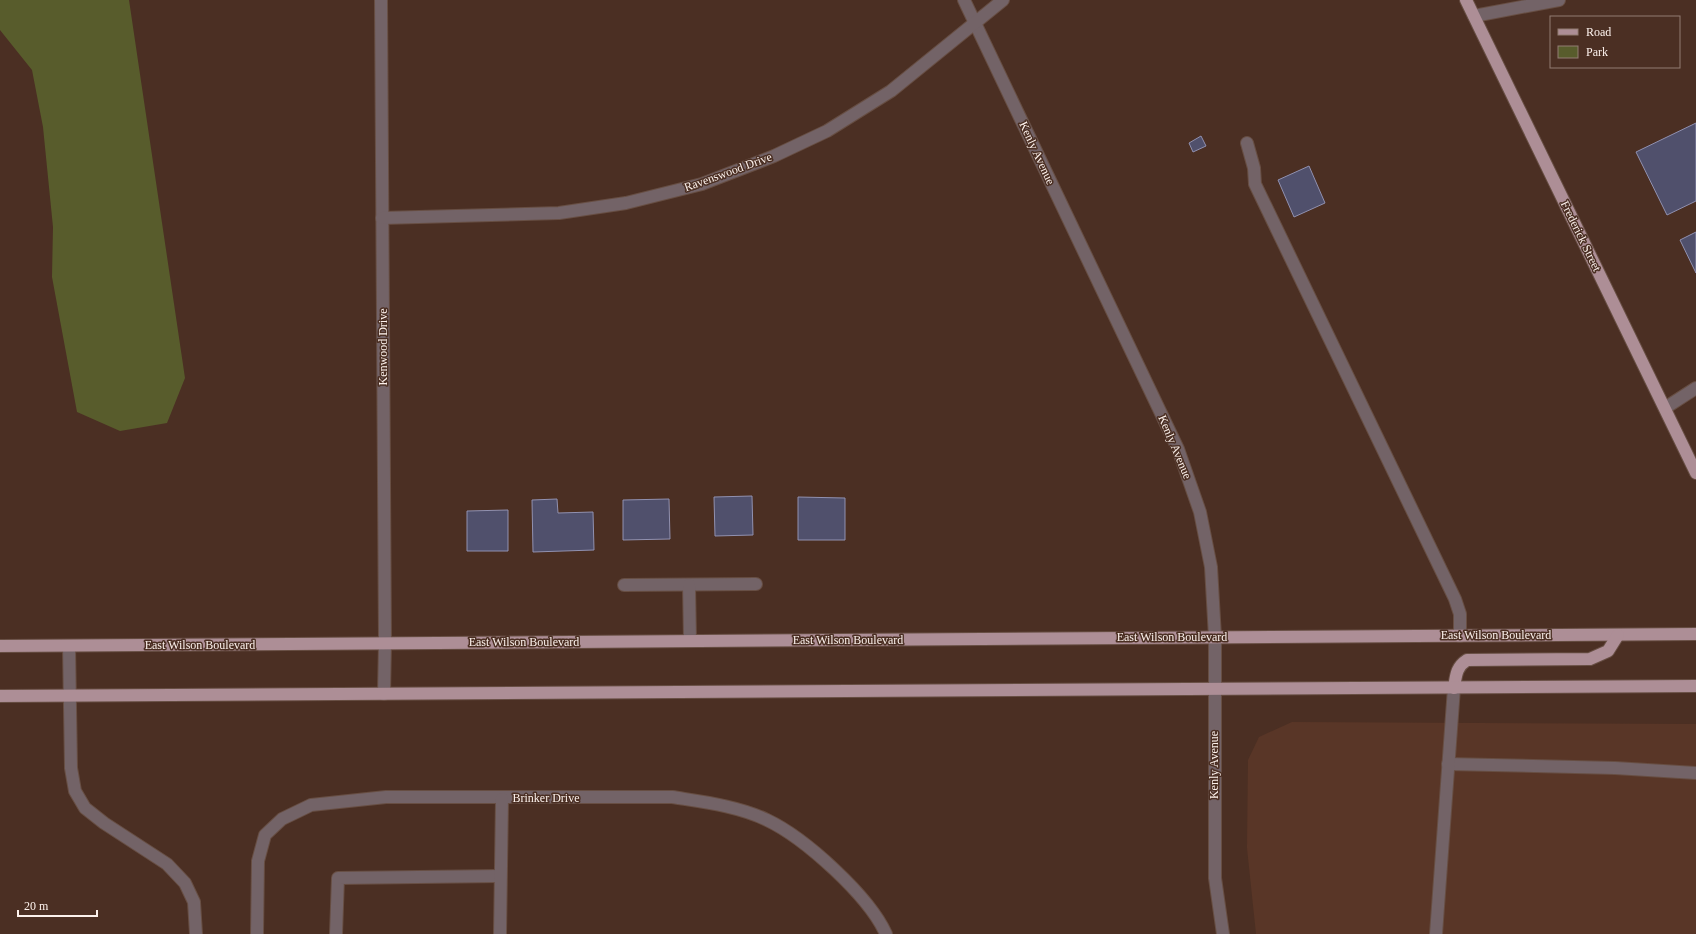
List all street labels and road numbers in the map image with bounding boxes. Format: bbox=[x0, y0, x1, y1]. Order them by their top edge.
street label: Kenly Avenue bbox=[1016, 119, 1058, 187]
street label: Ravenswood Drive bbox=[682, 150, 774, 194]
street label: Frederick Street bbox=[1558, 198, 1604, 274]
street label: Kenwood Drive bbox=[376, 309, 390, 385]
street label: Kenly Avenue bbox=[1155, 413, 1195, 481]
street label: East Wilson Boulevard bbox=[1441, 628, 1551, 642]
street label: East Wilson Boulevard bbox=[1117, 630, 1227, 644]
street label: East Wilson Boulevard bbox=[793, 633, 903, 647]
street label: East Wilson Boulevard bbox=[469, 635, 579, 649]
street label: East Wilson Boulevard bbox=[145, 638, 255, 652]
street label: Kenly Avenue bbox=[1207, 731, 1221, 799]
street label: Brinker Drive bbox=[513, 791, 579, 805]

